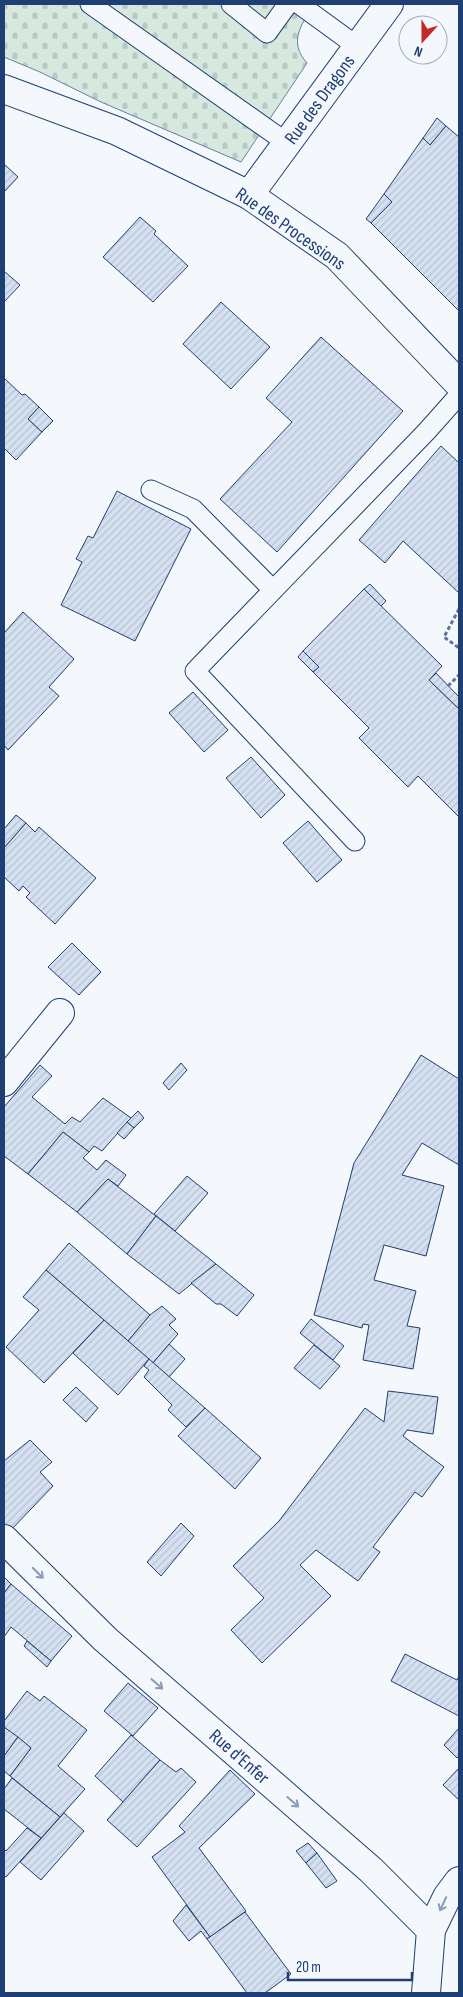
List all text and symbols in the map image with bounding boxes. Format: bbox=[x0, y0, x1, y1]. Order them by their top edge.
north arrow bbox=[398, 15, 448, 65]
text: N bbox=[412, 42, 425, 61]
street label: Rue des Dragons bbox=[280, 51, 360, 149]
street label: Rue des Processions bbox=[231, 183, 350, 276]
one-way arrow bbox=[32, 1567, 45, 1579]
one-way arrow bbox=[150, 1678, 163, 1689]
street label: Rue d'Enfer bbox=[204, 1725, 274, 1790]
one-way arrow bbox=[286, 1796, 299, 1807]
one-way arrow bbox=[438, 1896, 448, 1911]
scale bar bbox=[288, 1950, 412, 1982]
text: 20 m bbox=[296, 1958, 321, 1977]

